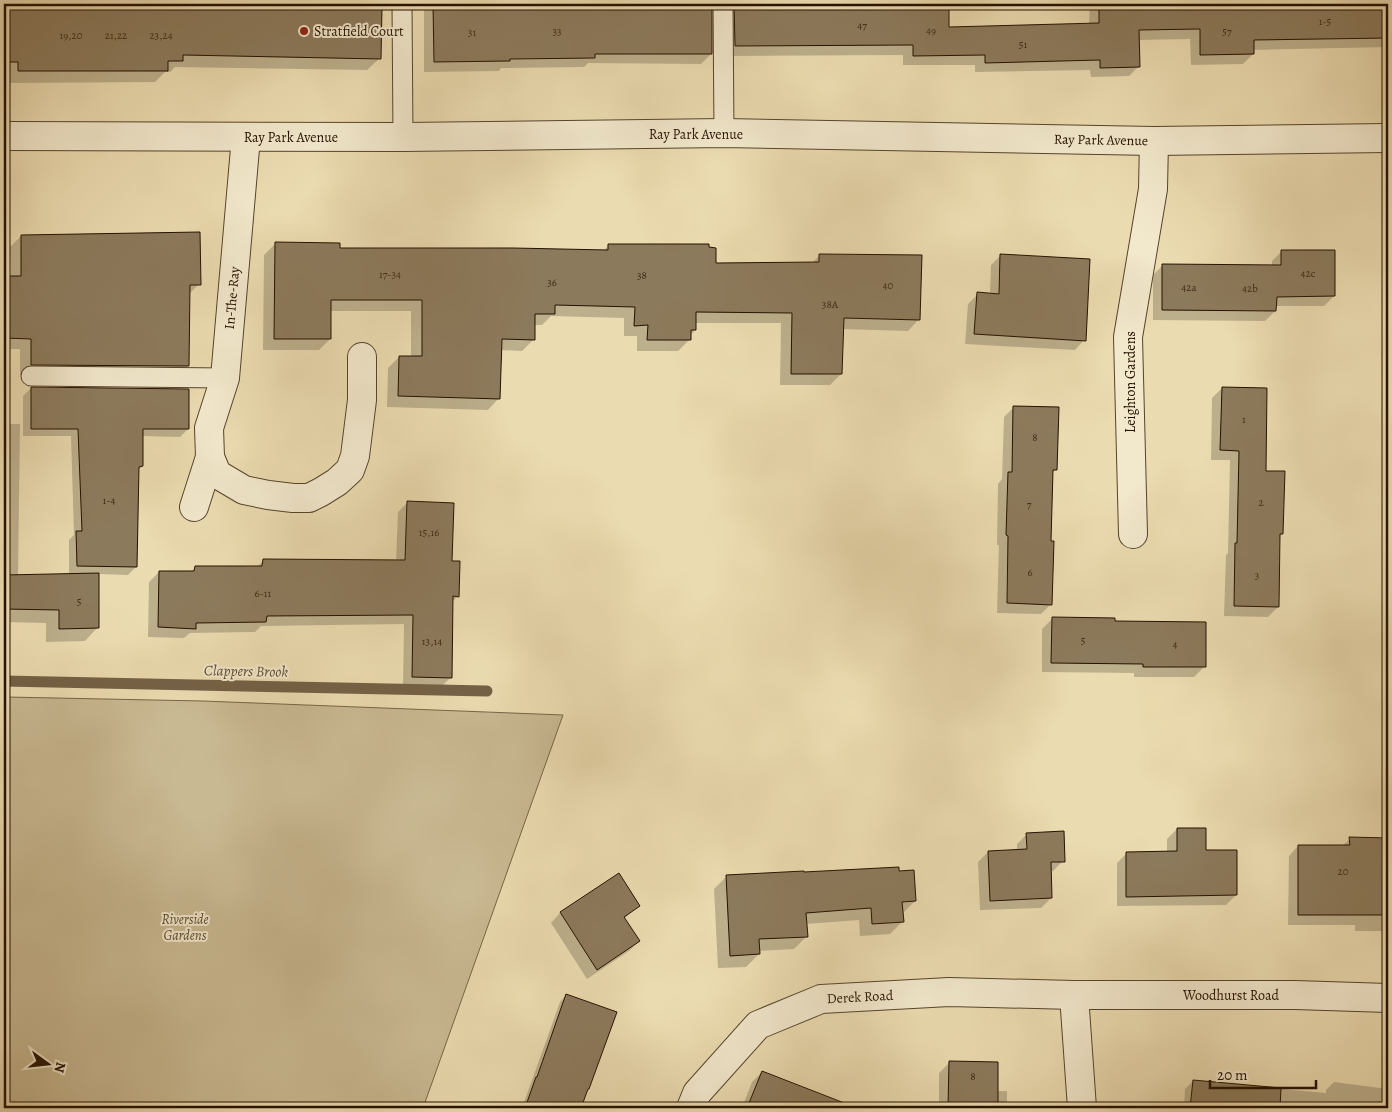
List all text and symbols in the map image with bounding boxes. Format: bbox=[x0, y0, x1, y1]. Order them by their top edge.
house number: 1-5 bbox=[1319, 14, 1332, 29]
house number: 47 bbox=[857, 18, 867, 33]
place label: Stratfield Court bbox=[314, 22, 404, 41]
house number: 49 bbox=[926, 23, 936, 38]
house number: 33 bbox=[552, 24, 562, 39]
house number: 57 bbox=[1222, 24, 1232, 39]
marker: Stratfield Court bbox=[298, 25, 310, 37]
house number: 31 bbox=[468, 25, 476, 40]
house number: 19,20 bbox=[59, 28, 83, 43]
house number: 21,22 bbox=[105, 28, 127, 43]
house number: 23,24 bbox=[149, 28, 173, 43]
house number: 51 bbox=[1019, 37, 1027, 52]
street label: Ray Park Avenue bbox=[649, 125, 743, 144]
street label: Ray Park Avenue bbox=[244, 128, 338, 147]
street label: Ray Park Avenue bbox=[1054, 130, 1148, 150]
street label: In-The-Ray bbox=[220, 265, 244, 330]
house number: 42c bbox=[1301, 266, 1316, 281]
house number: 17-34 bbox=[379, 267, 401, 282]
house number: 38 bbox=[637, 268, 647, 283]
house number: 36 bbox=[547, 275, 557, 290]
house number: 40 bbox=[883, 278, 894, 293]
house number: 42a bbox=[1181, 280, 1198, 295]
house number: 42b bbox=[1242, 281, 1258, 296]
house number: 38A bbox=[822, 297, 839, 312]
street label: Leighton Gardens bbox=[1121, 331, 1140, 433]
house number: 1 bbox=[1242, 412, 1246, 427]
house number: 8 bbox=[1032, 430, 1038, 445]
house number: 1-4 bbox=[103, 493, 115, 508]
house number: 2 bbox=[1258, 495, 1264, 510]
house number: 7 bbox=[1027, 497, 1032, 512]
house number: 15,16 bbox=[419, 525, 439, 540]
house number: 6 bbox=[1027, 565, 1033, 580]
house number: 3 bbox=[1255, 568, 1259, 583]
house number: 6-11 bbox=[255, 586, 272, 601]
house number: 5 bbox=[77, 594, 82, 609]
house number: 5 bbox=[1081, 633, 1086, 648]
house number: 13,14 bbox=[422, 634, 442, 649]
house number: 4 bbox=[1173, 637, 1178, 652]
water label: Clappers Brook bbox=[204, 660, 289, 682]
house number: 20 bbox=[1337, 864, 1349, 879]
park label: Riverside Gardens bbox=[161, 910, 209, 945]
street label: Derek Road bbox=[826, 986, 894, 1008]
street label: Woodhurst Road bbox=[1182, 986, 1279, 1005]
north arrow bbox=[22, 1040, 72, 1090]
scale bar bbox=[1210, 1057, 1316, 1089]
text: N bbox=[50, 1060, 71, 1075]
text: 20 m bbox=[1217, 1065, 1248, 1085]
house number: 8 bbox=[970, 1069, 976, 1084]

